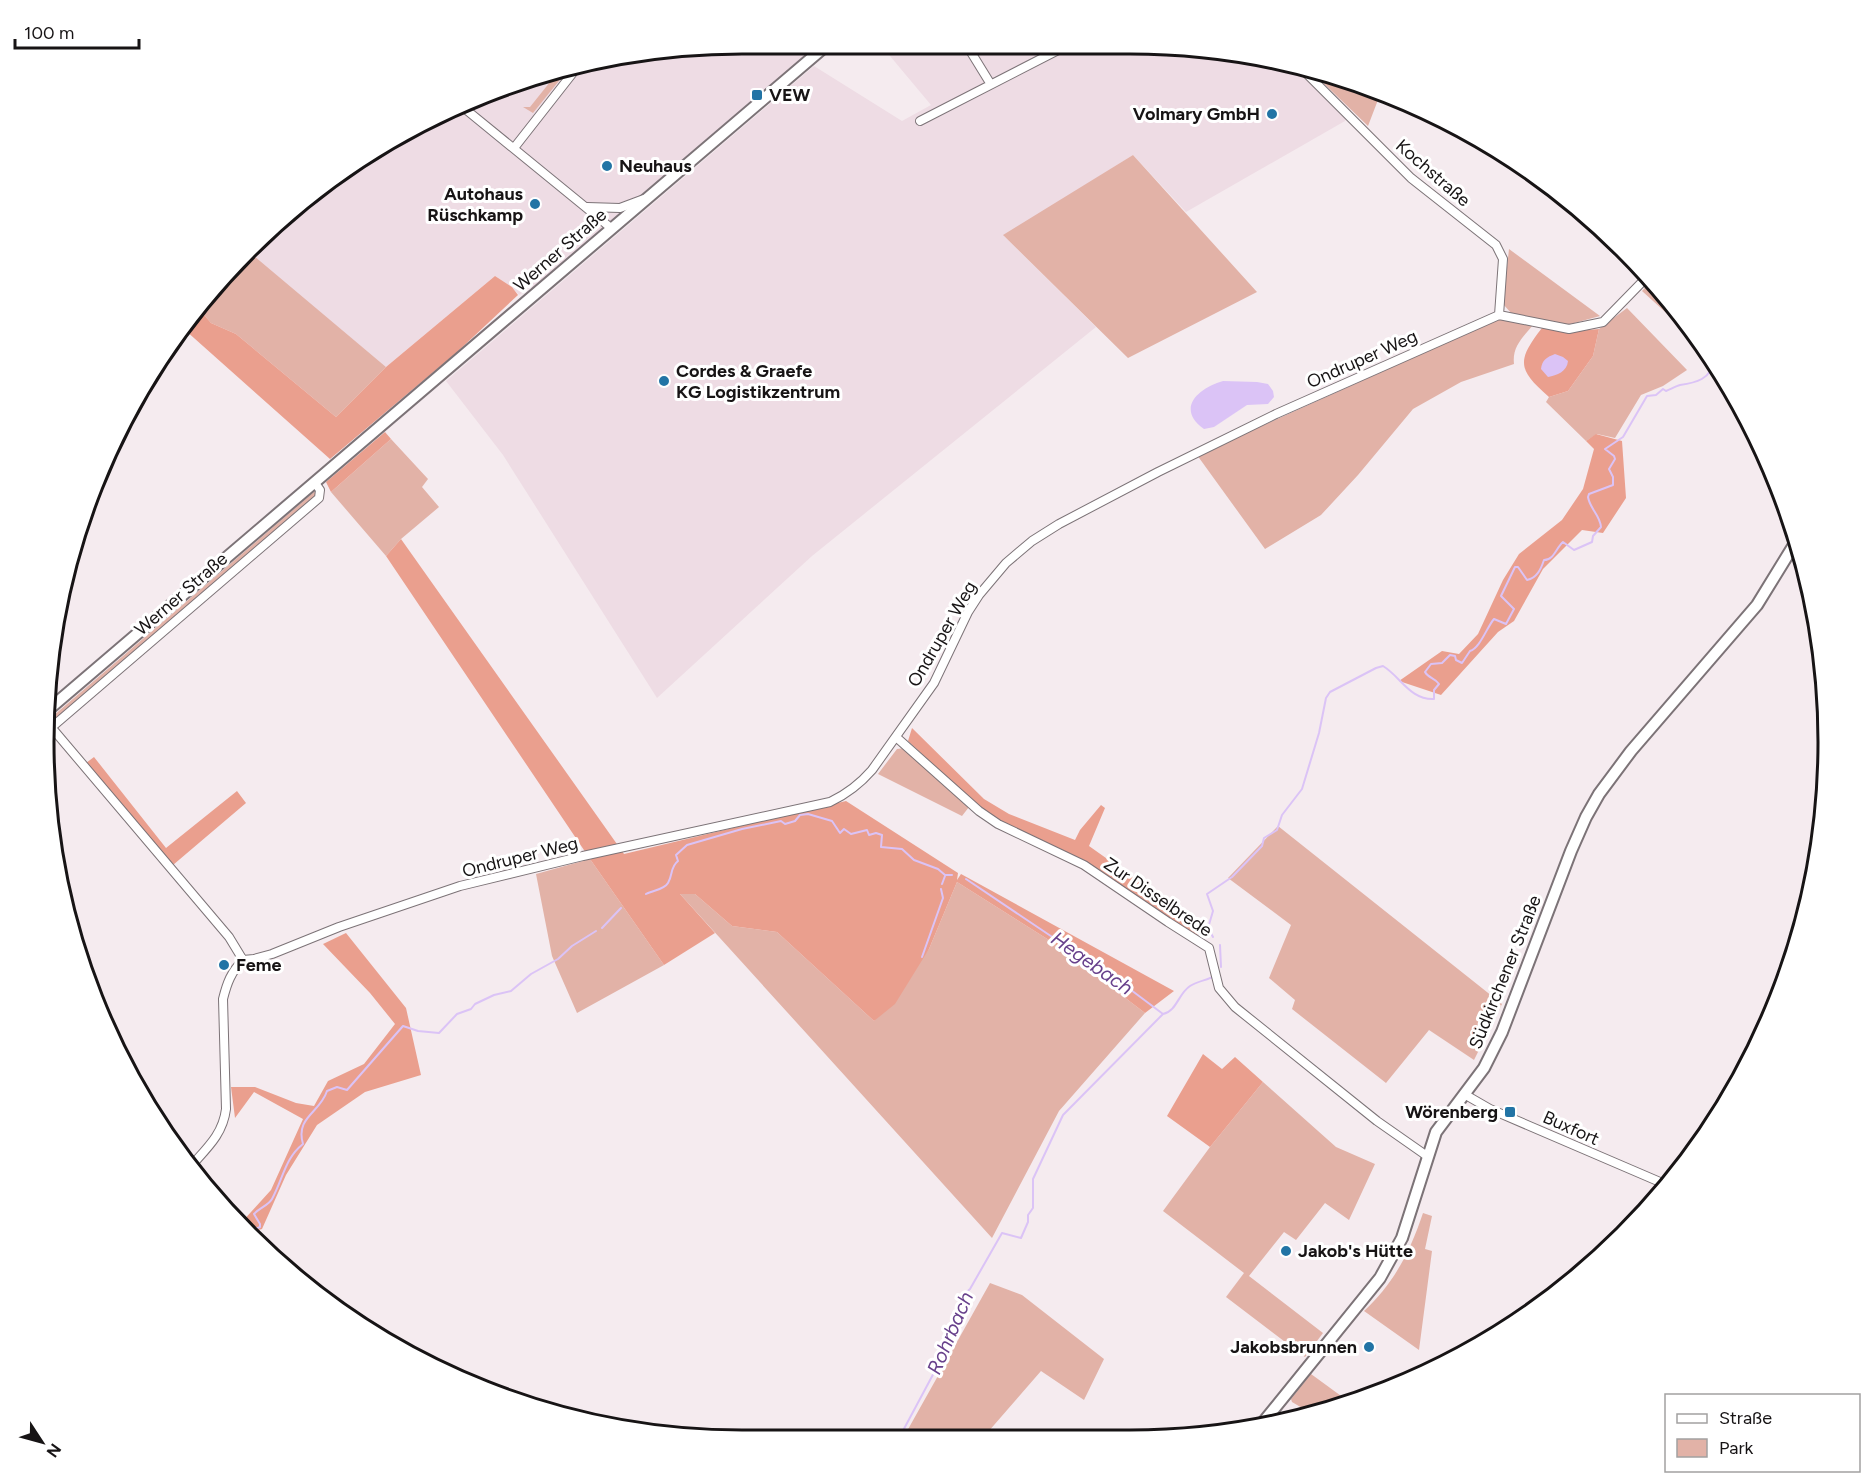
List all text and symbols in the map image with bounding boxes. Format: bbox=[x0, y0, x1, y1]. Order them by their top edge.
scale bar bbox=[15, 12, 140, 50]
text: 100 m bbox=[24, 22, 74, 44]
place label: VEW bbox=[769, 84, 811, 106]
marker: VEW bbox=[750, 88, 764, 102]
place label: Volmary GmbH bbox=[1133, 103, 1260, 125]
marker: Volmary GmbH bbox=[1265, 107, 1279, 121]
street label: Kochstraße bbox=[1391, 135, 1475, 211]
place label: Neuhaus bbox=[619, 155, 692, 177]
marker: Neuhaus bbox=[600, 159, 614, 173]
place label: Autohaus Rüschkamp bbox=[427, 183, 524, 226]
marker: Autohaus Rüschkamp bbox=[528, 197, 542, 211]
street label: Werner Straße bbox=[509, 204, 611, 296]
street label: Ondruper Weg bbox=[1303, 325, 1421, 393]
place label: Cordes & Graefe KG Logistikzentrum bbox=[676, 360, 840, 403]
marker: Cordes & Graefe KG Logistikzentrum bbox=[657, 374, 671, 388]
street label: Werner Straße bbox=[130, 548, 232, 640]
street label: Ondruper Weg bbox=[903, 577, 981, 691]
street label: Ondruper Weg bbox=[460, 832, 580, 882]
street label: Zur Disselbrede bbox=[1100, 853, 1217, 941]
street label: Südkirchener Straße bbox=[1464, 892, 1546, 1052]
water label: Hegebach bbox=[1047, 926, 1137, 1000]
place label: Feme bbox=[236, 954, 281, 976]
marker: Feme bbox=[217, 958, 231, 972]
place label: Wörenberg bbox=[1405, 1101, 1498, 1123]
marker: Wörenberg bbox=[1503, 1105, 1517, 1119]
street label: Buxfort bbox=[1539, 1106, 1603, 1150]
place label: Jakob's Hütte bbox=[1298, 1240, 1413, 1262]
marker: Jakob's Hütte bbox=[1279, 1244, 1293, 1258]
water label: Rohrbach bbox=[922, 1288, 978, 1378]
place label: Jakobsbrunnen bbox=[1230, 1336, 1357, 1358]
marker: Jakobsbrunnen bbox=[1362, 1340, 1376, 1354]
legend bbox=[1665, 1394, 1860, 1472]
text: Straße bbox=[1719, 1407, 1772, 1429]
north arrow bbox=[12, 1412, 72, 1472]
text: Park bbox=[1719, 1437, 1754, 1459]
text: N bbox=[42, 1440, 65, 1461]

